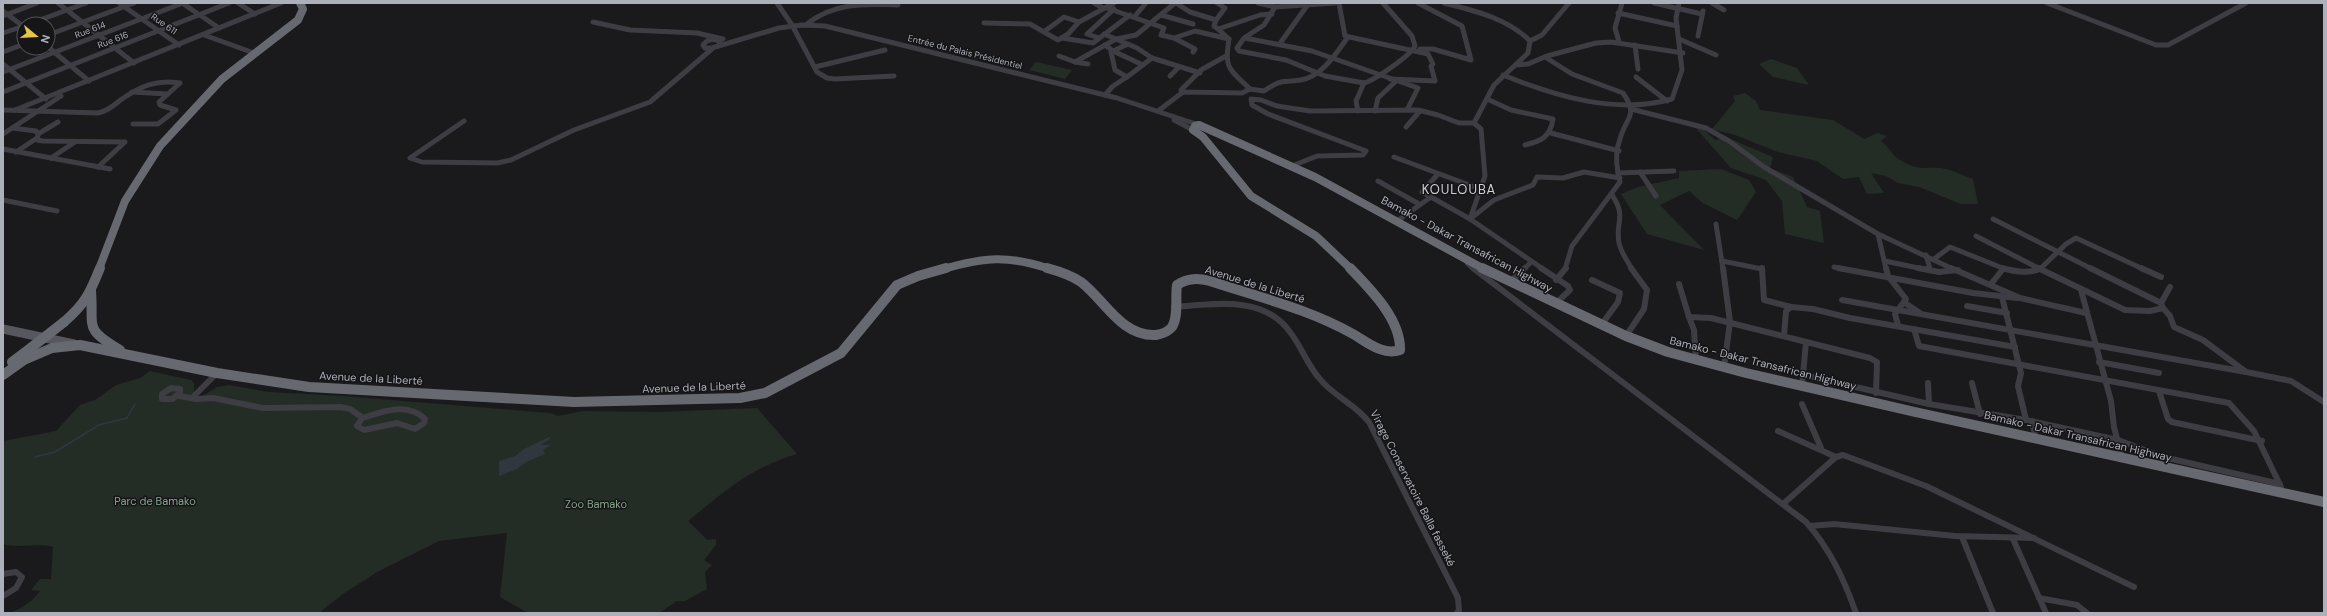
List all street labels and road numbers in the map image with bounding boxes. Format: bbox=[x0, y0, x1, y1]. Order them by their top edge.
street label: Rue 611 bbox=[149, 11, 180, 37]
street label: Rue 614 bbox=[73, 18, 108, 41]
street label: Rue 616 bbox=[96, 29, 130, 51]
street label: Entrée du Palais Présidentiel bbox=[907, 32, 1023, 72]
street label: Bamako - Dakar Transafrican Highway bbox=[1379, 193, 1555, 295]
street label: Avenue de la Liberté bbox=[1203, 262, 1307, 306]
street label: Bamako - Dakar Transafrican Highway bbox=[1668, 333, 1858, 393]
street label: Avenue de la Liberté bbox=[319, 368, 423, 388]
street label: Avenue de la Liberté bbox=[642, 378, 746, 396]
street label: Virage Conservatoire Balla fasseké bbox=[1367, 407, 1459, 569]
street label: Bamako - Dakar Transafrican Highway bbox=[1983, 408, 2173, 464]

